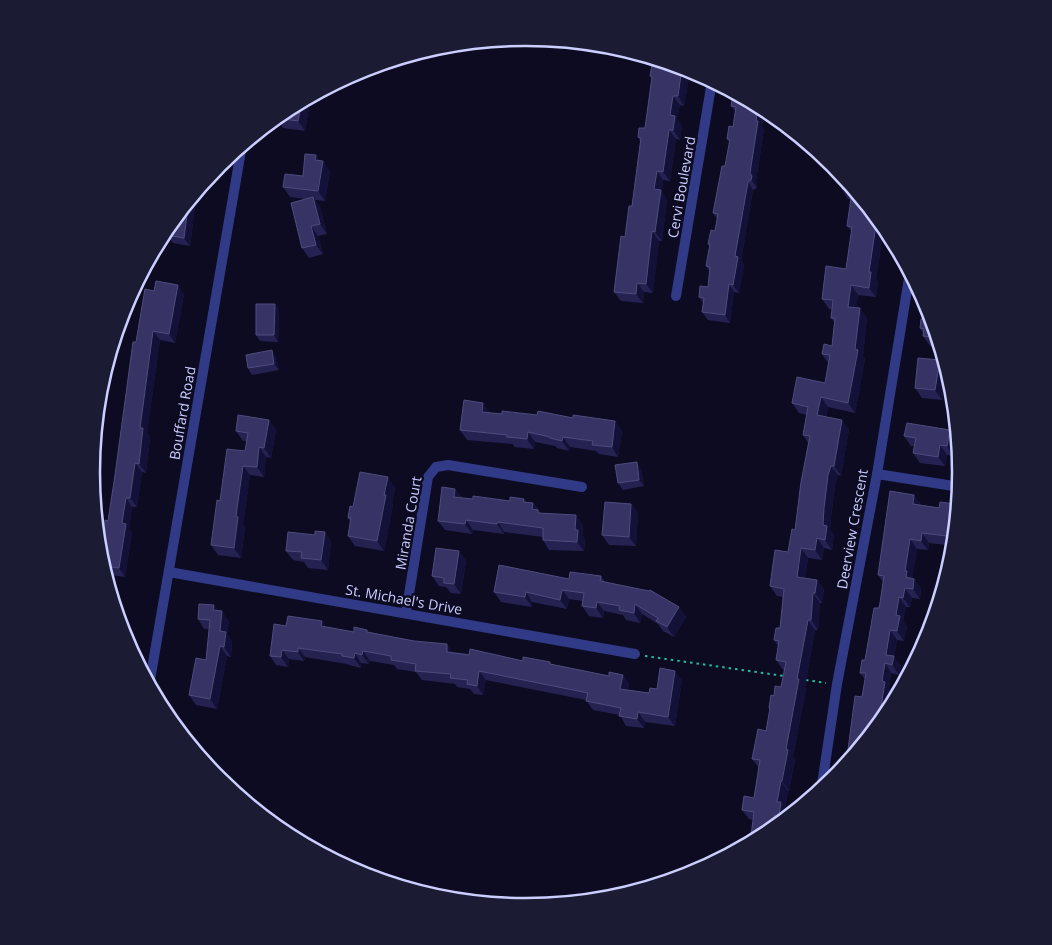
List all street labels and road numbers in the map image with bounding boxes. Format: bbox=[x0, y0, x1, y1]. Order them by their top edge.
street label: Cervi Boulevard bbox=[663, 135, 699, 239]
street label: Bouffard Road bbox=[164, 365, 200, 461]
street label: Deerview Crescent bbox=[832, 467, 872, 591]
street label: Miranda Court bbox=[390, 475, 426, 571]
street label: St. Michael's Drive bbox=[344, 579, 464, 619]

